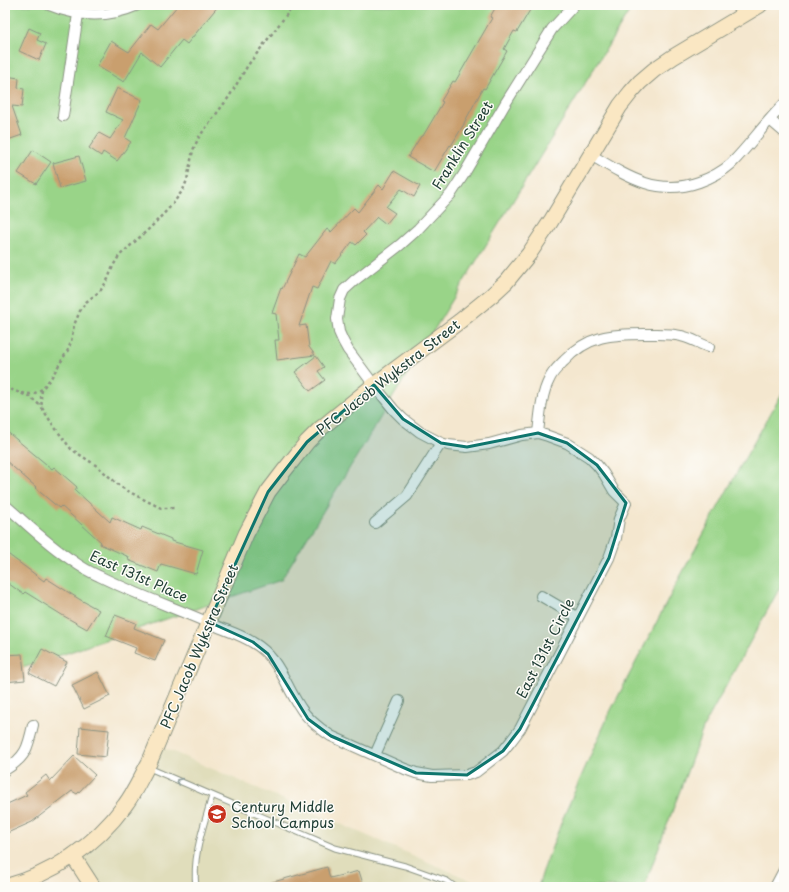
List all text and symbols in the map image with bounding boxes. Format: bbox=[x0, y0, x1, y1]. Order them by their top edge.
street label: Franklin Street bbox=[426, 96, 498, 193]
street label: PFC Jacob Wykstra Street bbox=[312, 314, 464, 440]
street label: East 131st Place bbox=[87, 545, 191, 607]
street label: PFC Jacob Wykstra Street bbox=[155, 560, 243, 732]
street label: East 131st Circle bbox=[511, 594, 579, 702]
one-way arrow bbox=[176, 778, 183, 786]
place label: Century Middle School Campus bbox=[231, 796, 334, 833]
school or university icon: Century Middle School Campus bbox=[206, 803, 228, 825]

